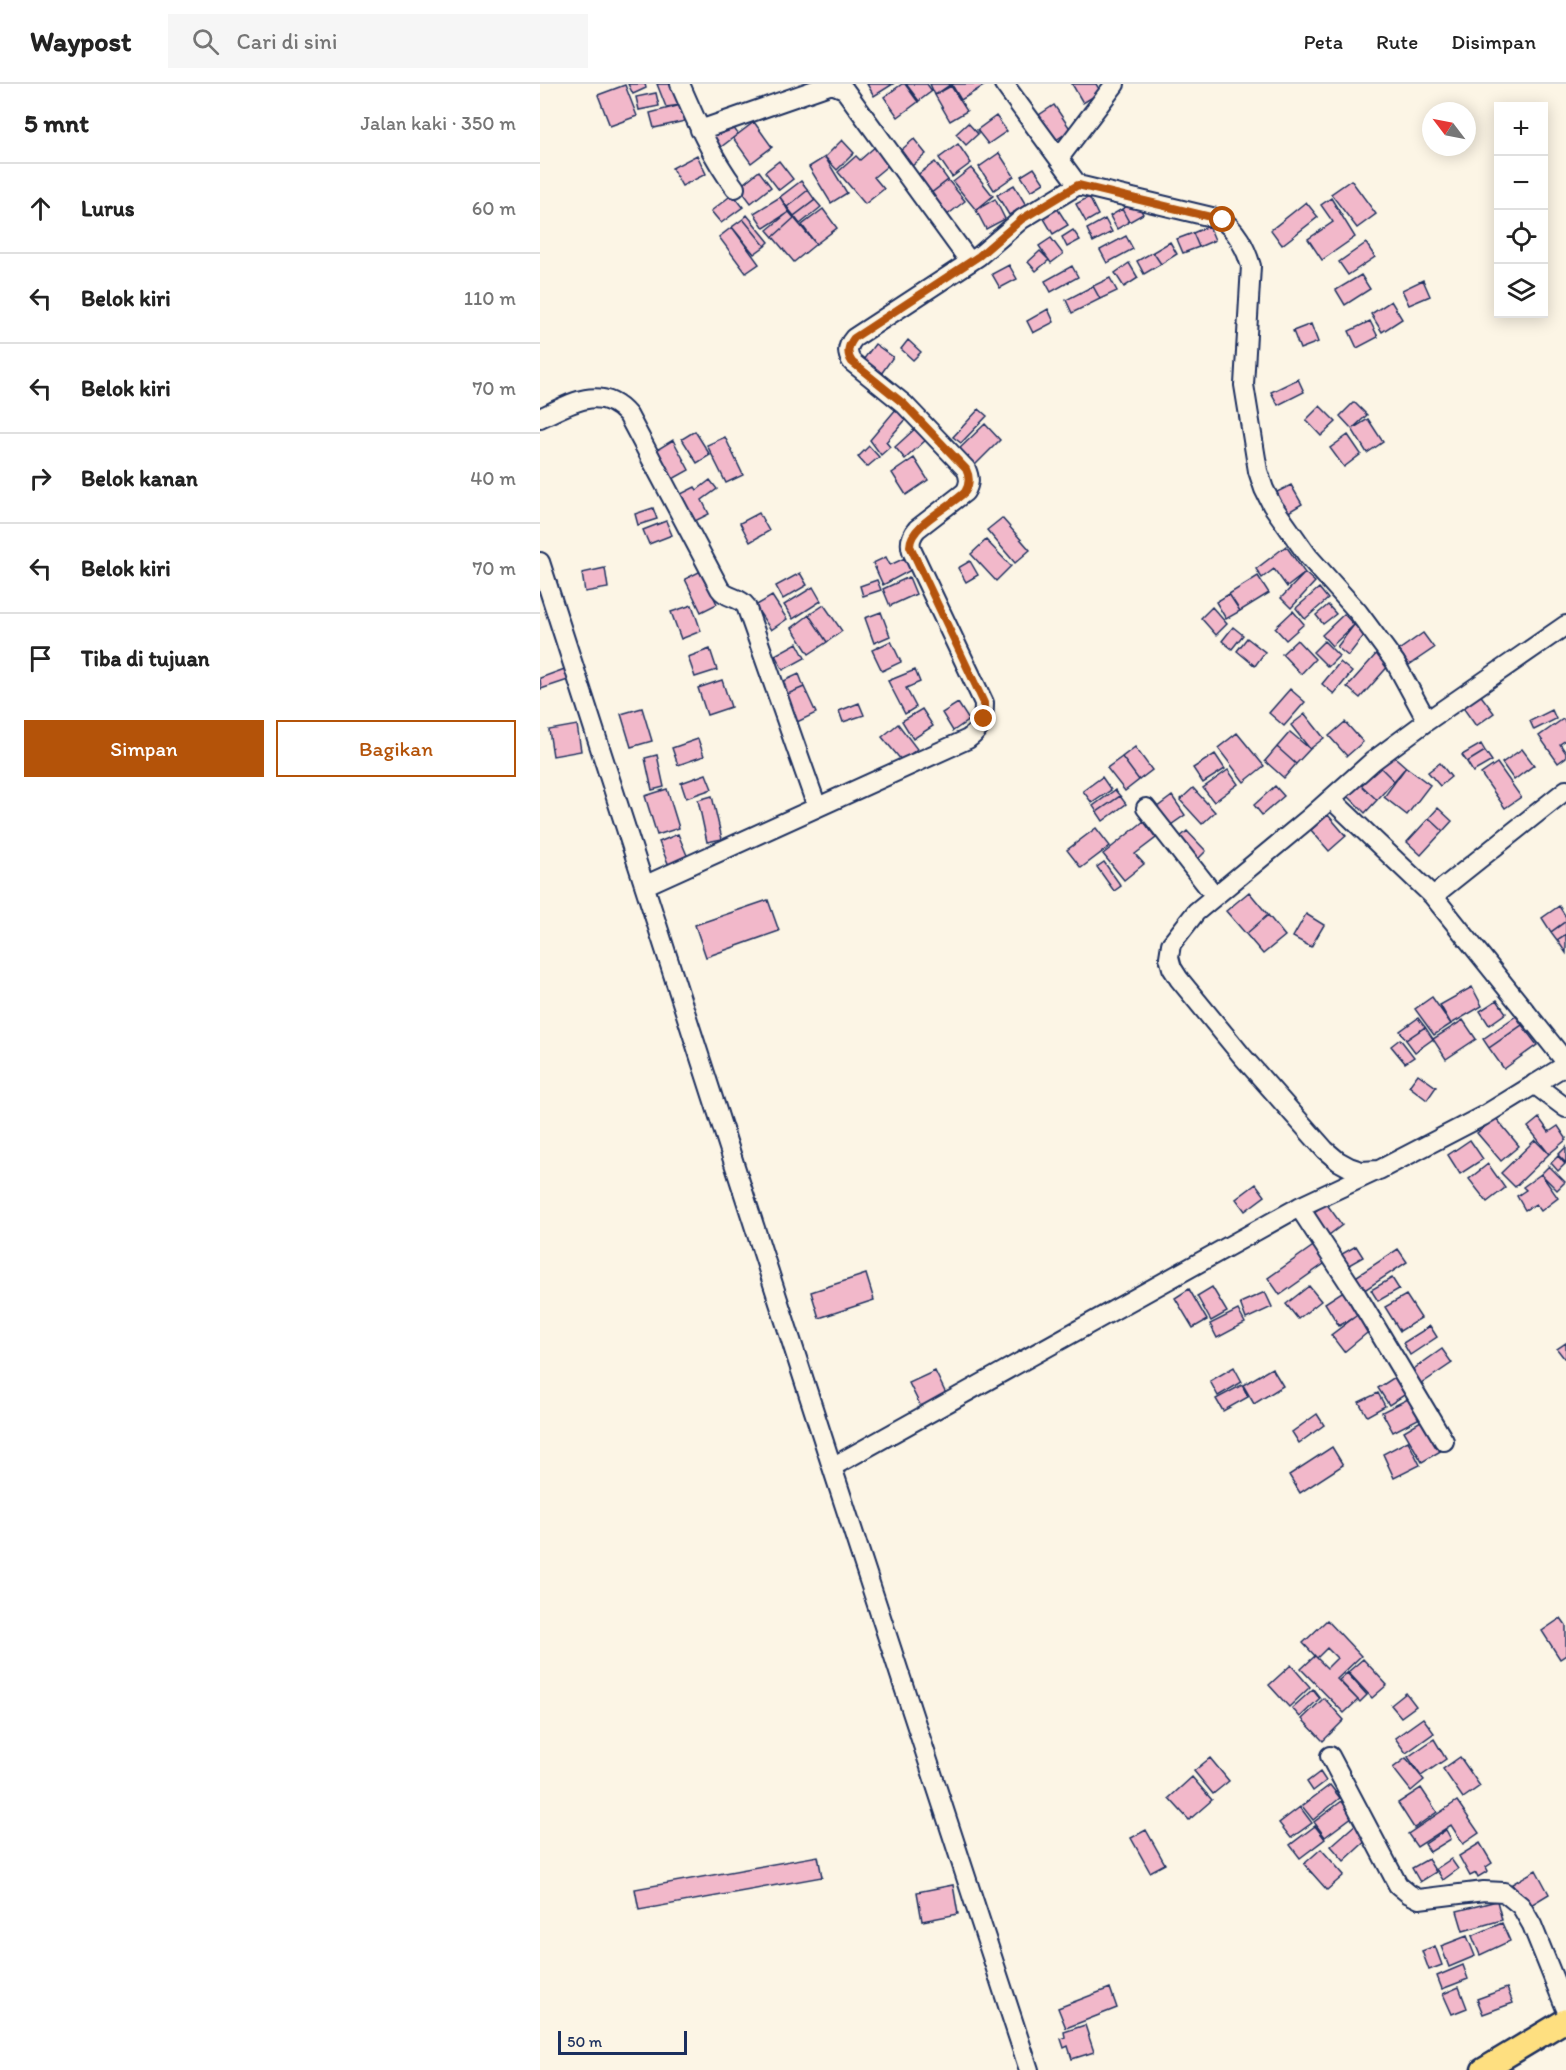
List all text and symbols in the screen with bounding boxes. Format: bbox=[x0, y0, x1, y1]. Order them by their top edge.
search box bbox=[168, 14, 588, 68]
text: Waypost bbox=[30, 24, 132, 58]
icon: search bbox=[189, 25, 222, 58]
text: Cari di sini bbox=[237, 28, 337, 55]
text: Peta bbox=[1303, 29, 1343, 54]
text: Rute bbox=[1376, 29, 1418, 54]
text: Disimpan bbox=[1451, 29, 1536, 54]
north arrow bbox=[1422, 102, 1476, 156]
map controls bbox=[1494, 102, 1548, 318]
button: + bbox=[1494, 102, 1548, 156]
text: 5 mnt bbox=[24, 107, 89, 139]
text: Jalan kaki · 350 m bbox=[361, 111, 516, 135]
button: − bbox=[1494, 156, 1548, 210]
icon: ahead bbox=[24, 192, 57, 225]
text: Lurus bbox=[81, 195, 135, 222]
text: 60 m bbox=[472, 196, 516, 220]
route start bbox=[1209, 206, 1235, 232]
button: locate bbox=[1494, 210, 1548, 264]
button: layers bbox=[1494, 264, 1548, 318]
icon: left bbox=[24, 282, 57, 315]
text: Belok kiri bbox=[81, 285, 171, 312]
text: 110 m bbox=[464, 286, 516, 310]
icon: left bbox=[24, 372, 57, 405]
text: Belok kiri bbox=[81, 375, 171, 402]
text: 70 m bbox=[472, 376, 516, 400]
icon: right bbox=[24, 462, 57, 495]
text: Belok kanan bbox=[81, 465, 198, 492]
text: 40 m bbox=[470, 466, 516, 490]
icon: left bbox=[24, 552, 57, 585]
text: Belok kiri bbox=[81, 555, 171, 582]
text: 70 m bbox=[472, 556, 516, 580]
icon: arrive bbox=[24, 642, 57, 675]
text: Tiba di tujuan bbox=[81, 645, 210, 672]
route end bbox=[970, 705, 996, 731]
button: Simpan bbox=[24, 720, 264, 777]
button: Bagikan bbox=[276, 720, 516, 777]
scale bar bbox=[558, 2028, 687, 2056]
text: 50 m bbox=[567, 2032, 602, 2051]

